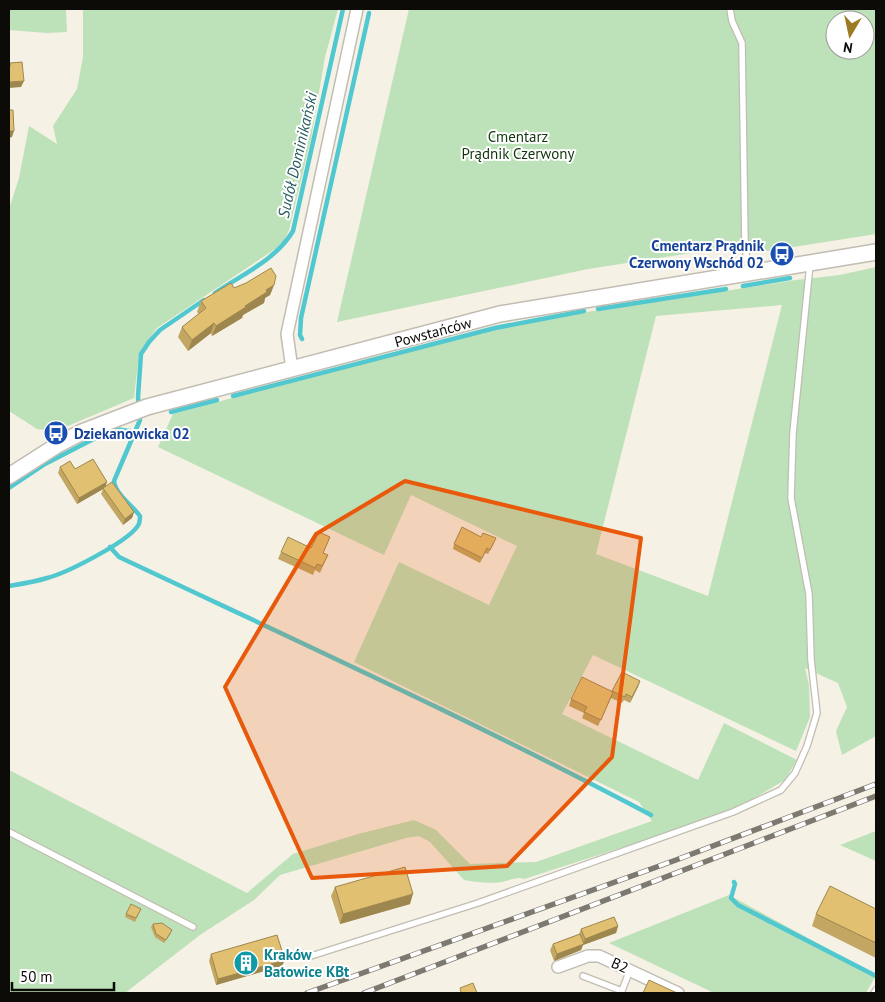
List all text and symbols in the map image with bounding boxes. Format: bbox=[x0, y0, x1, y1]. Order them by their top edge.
north arrow bbox=[825, 10, 875, 60]
text: N bbox=[842, 38, 854, 57]
water label: Sudół Dominikański bbox=[273, 89, 321, 220]
park label: Cmentarz Prądnik Czerwony bbox=[462, 127, 574, 163]
place label: Cmentarz Prądnik Czerwony Wschód 02 bbox=[629, 236, 765, 272]
bus stop icon: Cmentarz Prądnik Czerwony Wschód 02 bbox=[769, 241, 795, 267]
street label: Powstańców bbox=[392, 313, 474, 351]
bus stop icon: Dziekanowicka 02 bbox=[43, 420, 69, 446]
place label: Dziekanowicka 02 bbox=[74, 424, 190, 443]
place label: Kraków Batowice KBt bbox=[264, 945, 350, 981]
building icon: Kraków Batowice KBt bbox=[233, 950, 259, 976]
street label: B2 bbox=[608, 953, 632, 977]
scale bar bbox=[12, 960, 115, 992]
text: 50 m bbox=[20, 967, 53, 986]

